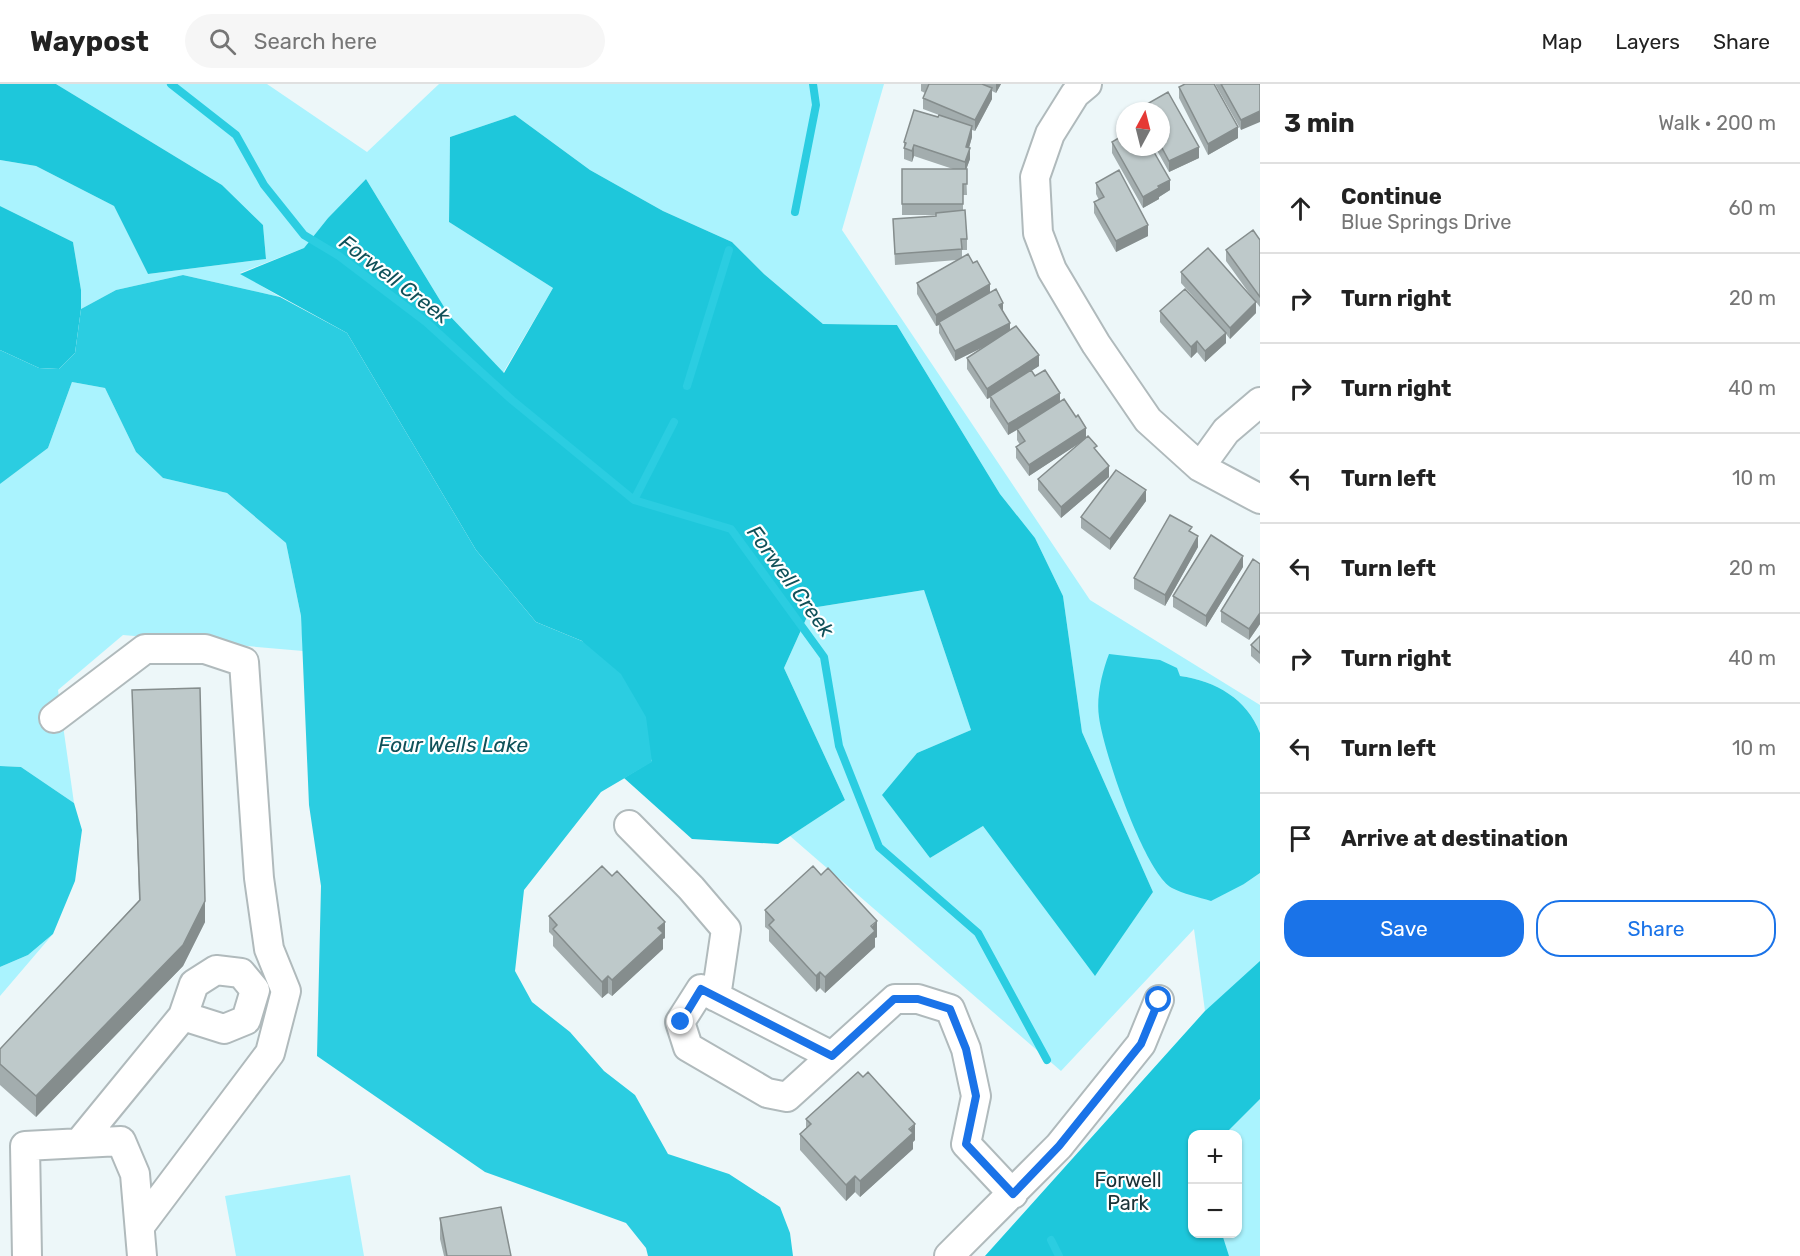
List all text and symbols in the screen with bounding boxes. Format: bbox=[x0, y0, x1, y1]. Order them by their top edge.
search box bbox=[185, 14, 605, 68]
text: Waypost bbox=[30, 25, 149, 58]
icon: search bbox=[206, 25, 239, 58]
text: Search here bbox=[254, 28, 377, 55]
text: Map bbox=[1541, 29, 1582, 54]
text: Layers bbox=[1615, 29, 1680, 54]
text: Share bbox=[1713, 29, 1770, 54]
north arrow bbox=[1116, 102, 1170, 156]
text: 3 min bbox=[1284, 108, 1355, 139]
text: Walk · 200 m bbox=[1658, 111, 1776, 135]
text: Continue bbox=[1341, 183, 1442, 210]
icon: ahead bbox=[1284, 192, 1317, 225]
text: 60 m bbox=[1729, 196, 1776, 220]
text: Blue Springs Drive bbox=[1341, 210, 1511, 234]
water label: Forwell Creek bbox=[335, 229, 456, 329]
icon: right bbox=[1284, 282, 1317, 315]
text: Turn right bbox=[1341, 285, 1451, 312]
text: 20 m bbox=[1729, 286, 1776, 310]
icon: right bbox=[1284, 372, 1317, 405]
text: Turn right bbox=[1341, 375, 1451, 402]
text: 40 m bbox=[1728, 376, 1776, 400]
icon: left bbox=[1284, 462, 1317, 495]
text: Turn left bbox=[1341, 465, 1436, 492]
text: 10 m bbox=[1732, 466, 1776, 490]
water label: Forwell Creek bbox=[742, 520, 841, 643]
icon: left bbox=[1284, 552, 1317, 585]
text: Turn left bbox=[1341, 555, 1436, 582]
text: 20 m bbox=[1729, 556, 1776, 580]
icon: right bbox=[1284, 642, 1317, 675]
text: Turn right bbox=[1341, 645, 1451, 672]
text: 40 m bbox=[1728, 646, 1776, 670]
water label: Four Wells Lake bbox=[378, 732, 528, 757]
icon: left bbox=[1284, 732, 1317, 765]
text: Turn left bbox=[1341, 735, 1436, 762]
text: 10 m bbox=[1732, 736, 1776, 760]
icon: arrive bbox=[1284, 822, 1317, 855]
text: Arrive at destination bbox=[1341, 825, 1568, 852]
button: Save bbox=[1284, 900, 1524, 957]
button: Share bbox=[1536, 900, 1776, 957]
route start bbox=[1145, 986, 1171, 1012]
route end bbox=[667, 1008, 693, 1034]
map controls bbox=[1188, 1130, 1242, 1238]
button: + bbox=[1188, 1130, 1242, 1184]
park label: Forwell Park bbox=[1094, 1168, 1162, 1215]
button: − bbox=[1188, 1184, 1242, 1238]

